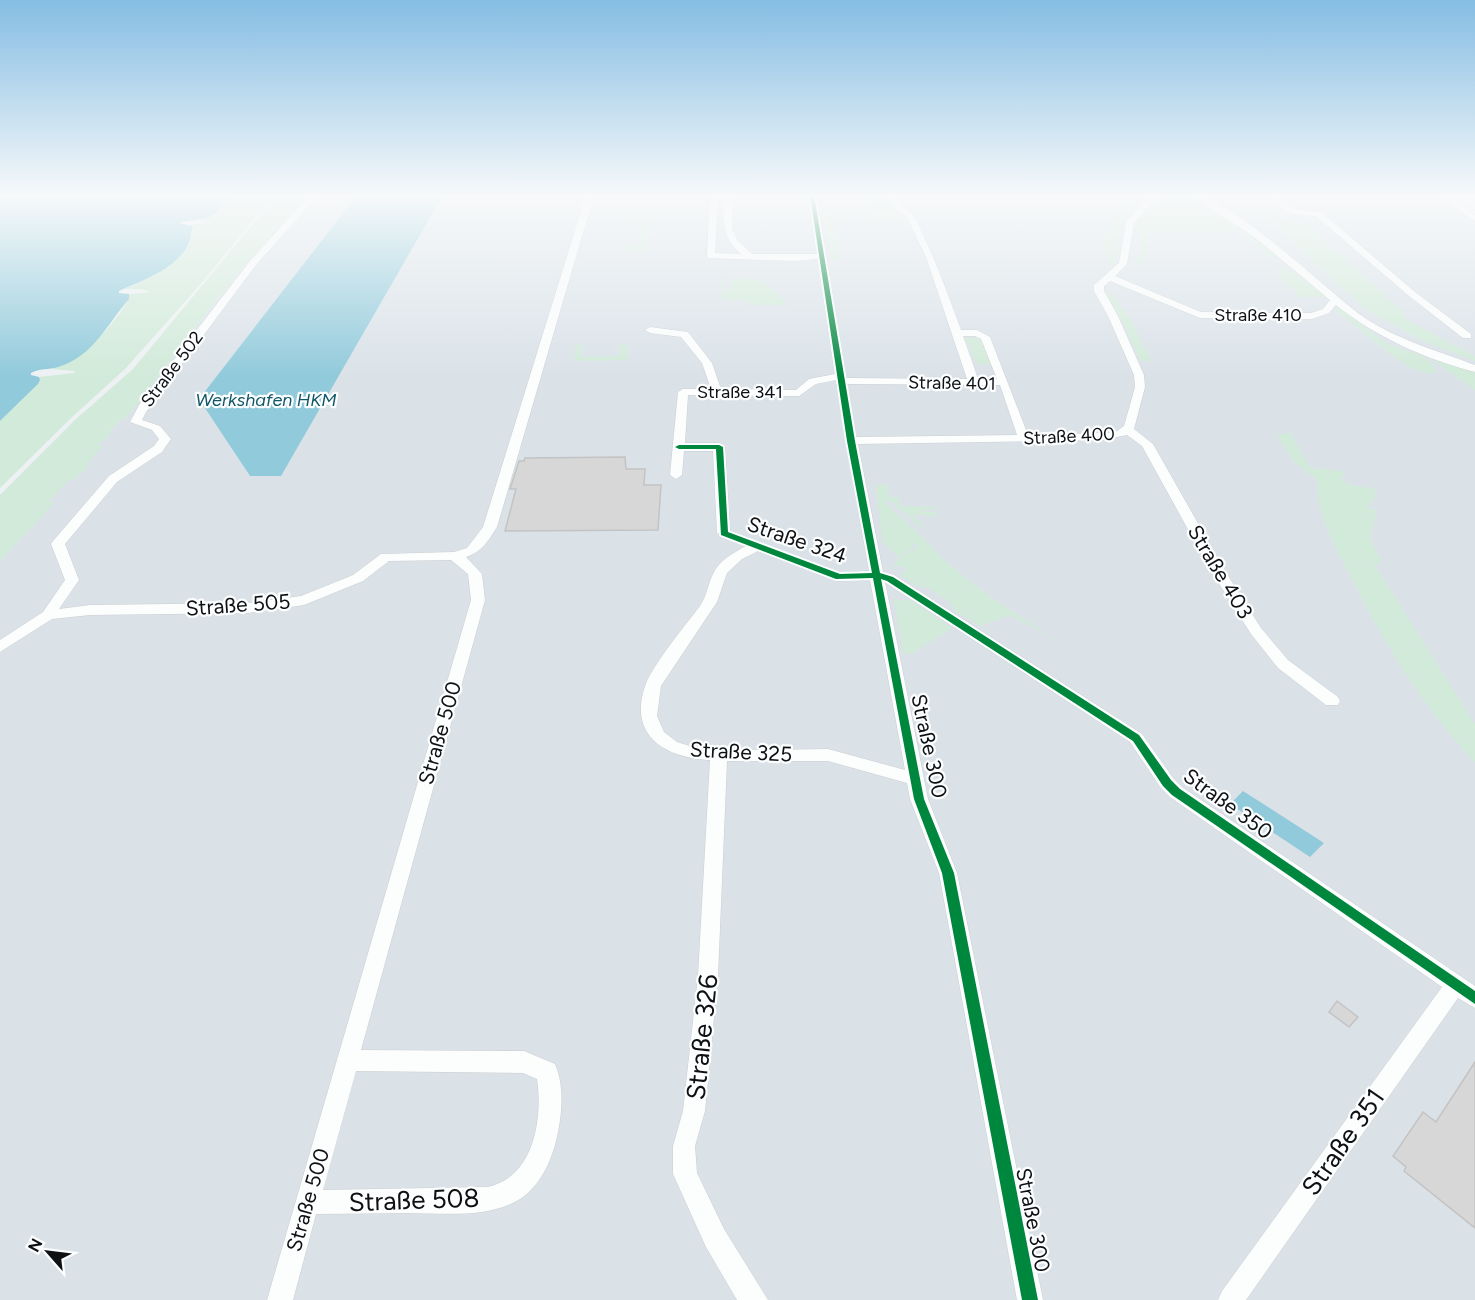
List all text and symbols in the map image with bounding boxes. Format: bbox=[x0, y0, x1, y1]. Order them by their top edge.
street label: Straße 410 bbox=[1214, 304, 1302, 326]
street label: Straße 502 bbox=[136, 327, 208, 411]
street label: Straße 401 bbox=[908, 371, 996, 395]
street label: Straße 341 bbox=[697, 381, 783, 403]
water label: Werkshafen HKM bbox=[196, 389, 336, 411]
street label: Straße 400 bbox=[1023, 423, 1115, 449]
street label: Straße 324 bbox=[744, 511, 850, 568]
street label: Straße 403 bbox=[1183, 520, 1258, 623]
street label: Straße 505 bbox=[185, 588, 291, 621]
street label: Straße 500 bbox=[413, 678, 466, 787]
street label: Straße 300 bbox=[906, 692, 953, 800]
street label: Straße 325 bbox=[689, 736, 793, 767]
street label: Straße 350 bbox=[1179, 763, 1278, 844]
street label: Straße 326 bbox=[679, 972, 725, 1102]
street label: Straße 351 bbox=[1295, 1082, 1391, 1202]
street label: Straße 500 bbox=[281, 1145, 334, 1254]
street label: Straße 300 bbox=[1011, 1166, 1056, 1274]
street label: Straße 508 bbox=[348, 1182, 480, 1218]
north arrow bbox=[18, 1222, 78, 1282]
text: N bbox=[24, 1235, 46, 1255]

